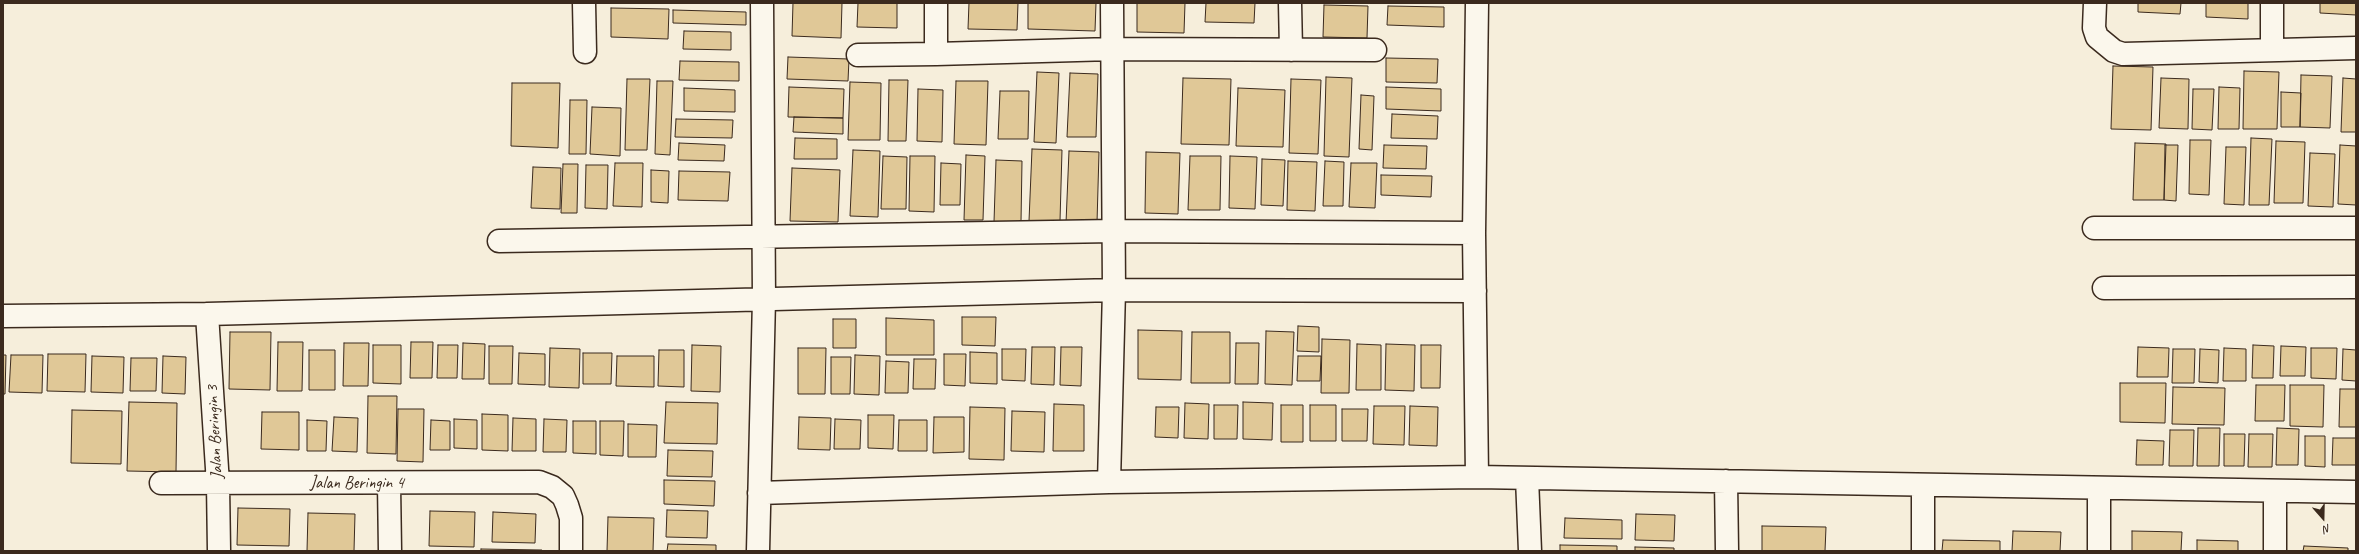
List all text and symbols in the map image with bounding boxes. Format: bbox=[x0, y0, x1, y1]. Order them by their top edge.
street label: Jalan Beringin 3 bbox=[202, 385, 228, 479]
street label: Jalan Beringin 4 bbox=[310, 474, 404, 494]
north arrow bbox=[2303, 498, 2343, 538]
text: N bbox=[2322, 522, 2333, 537]

